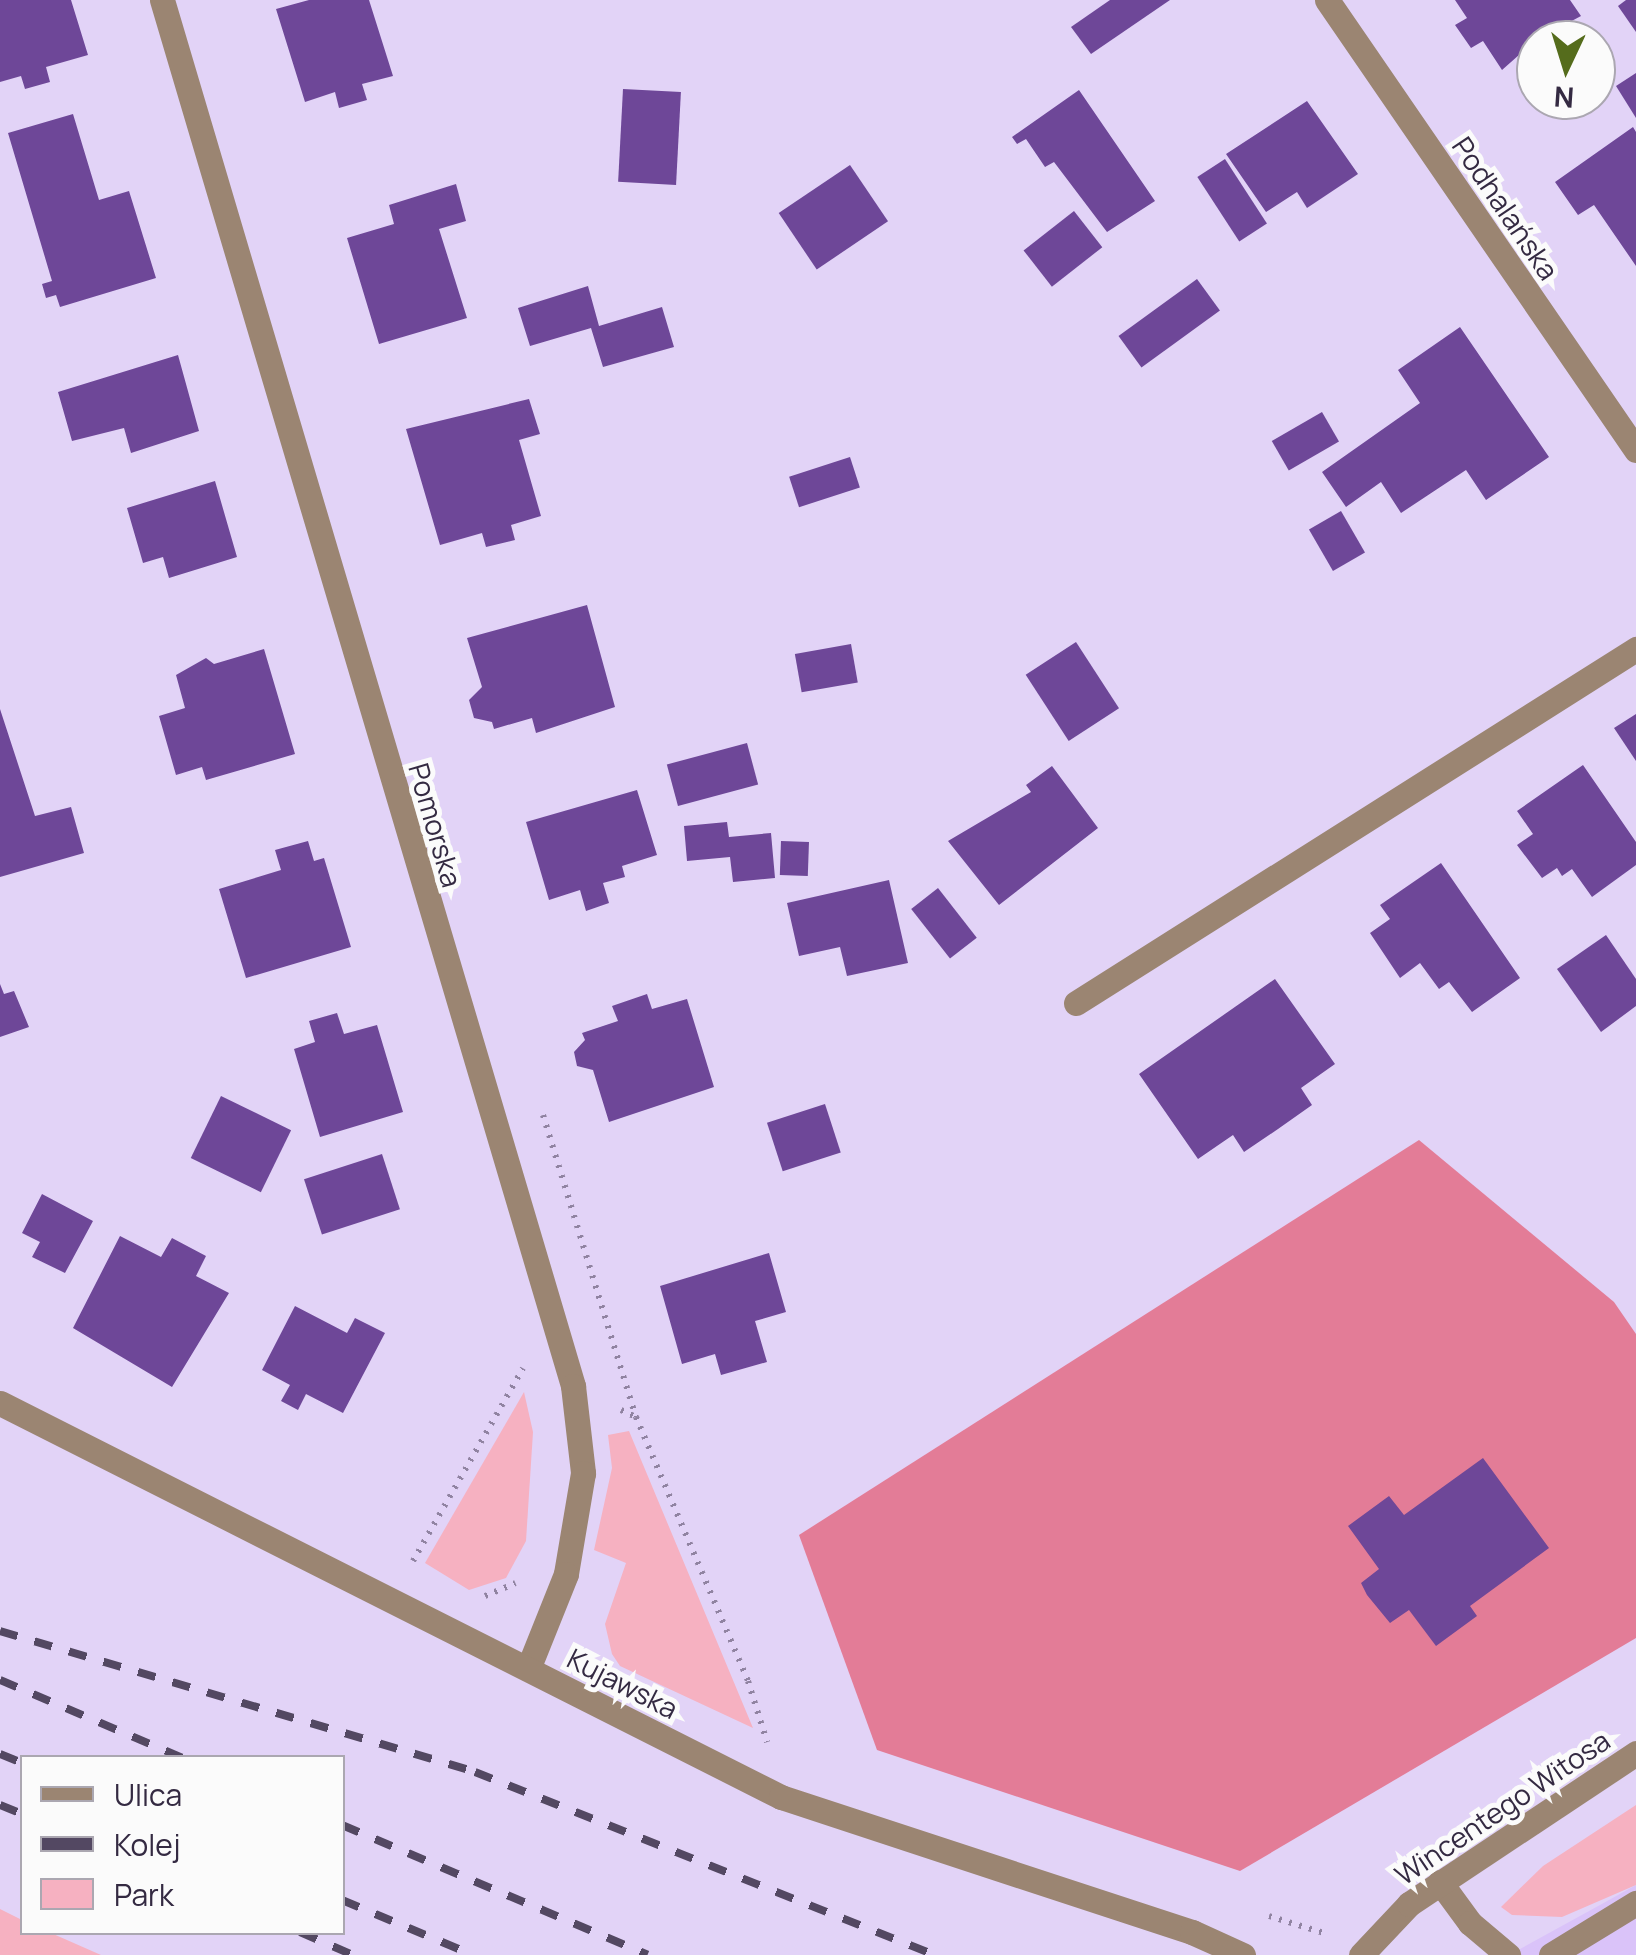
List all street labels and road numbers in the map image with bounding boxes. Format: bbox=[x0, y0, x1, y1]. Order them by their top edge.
street label: Podhalańska bbox=[1446, 130, 1566, 286]
street label: Pomorska bbox=[402, 759, 470, 891]
street label: Kujawska bbox=[562, 1641, 684, 1725]
street label: Wincentego Witosa bbox=[1388, 1723, 1616, 1891]

